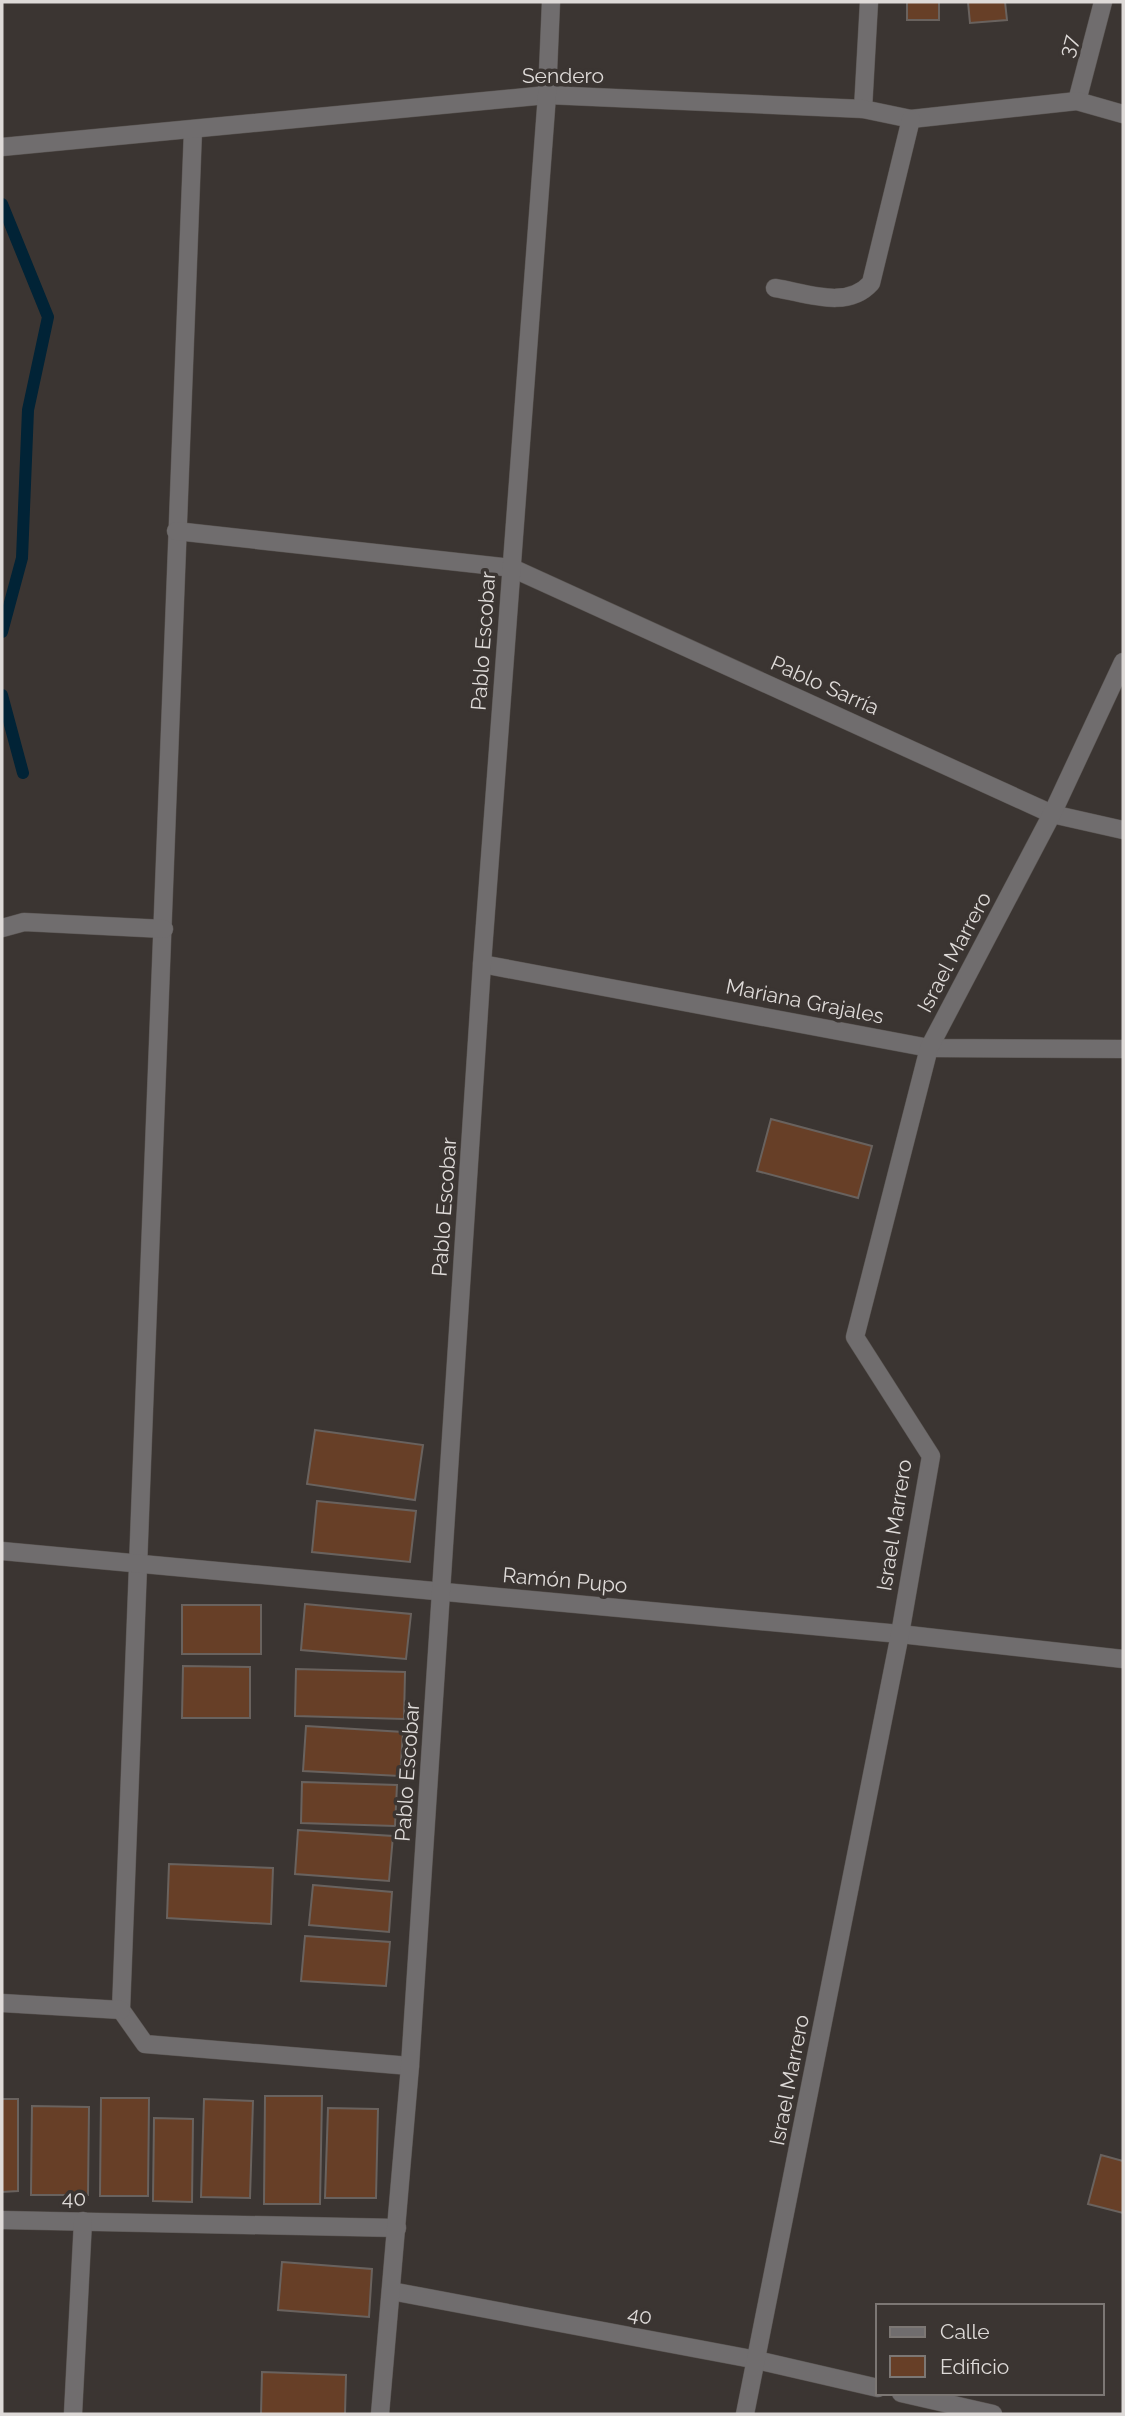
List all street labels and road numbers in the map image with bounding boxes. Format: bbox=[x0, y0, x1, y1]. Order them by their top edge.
street label: 37 bbox=[1053, 31, 1083, 60]
street label: Sendero bbox=[522, 63, 604, 88]
street label: Pablo Escobar bbox=[466, 570, 500, 711]
street label: Pablo Sarría bbox=[767, 650, 883, 720]
street label: Israel Marrero bbox=[912, 888, 996, 1016]
street label: Mariana Grajales bbox=[724, 973, 886, 1029]
street label: Pablo Escobar bbox=[427, 1136, 461, 1277]
street label: Israel Marrero bbox=[871, 1457, 917, 1593]
street label: Ramón Pupo bbox=[501, 1562, 629, 1598]
street label: Pablo Escobar bbox=[390, 1701, 424, 1842]
street label: Israel Marrero bbox=[764, 2012, 814, 2148]
street label: 40 bbox=[62, 2185, 86, 2211]
street label: 40 bbox=[626, 2300, 654, 2330]

